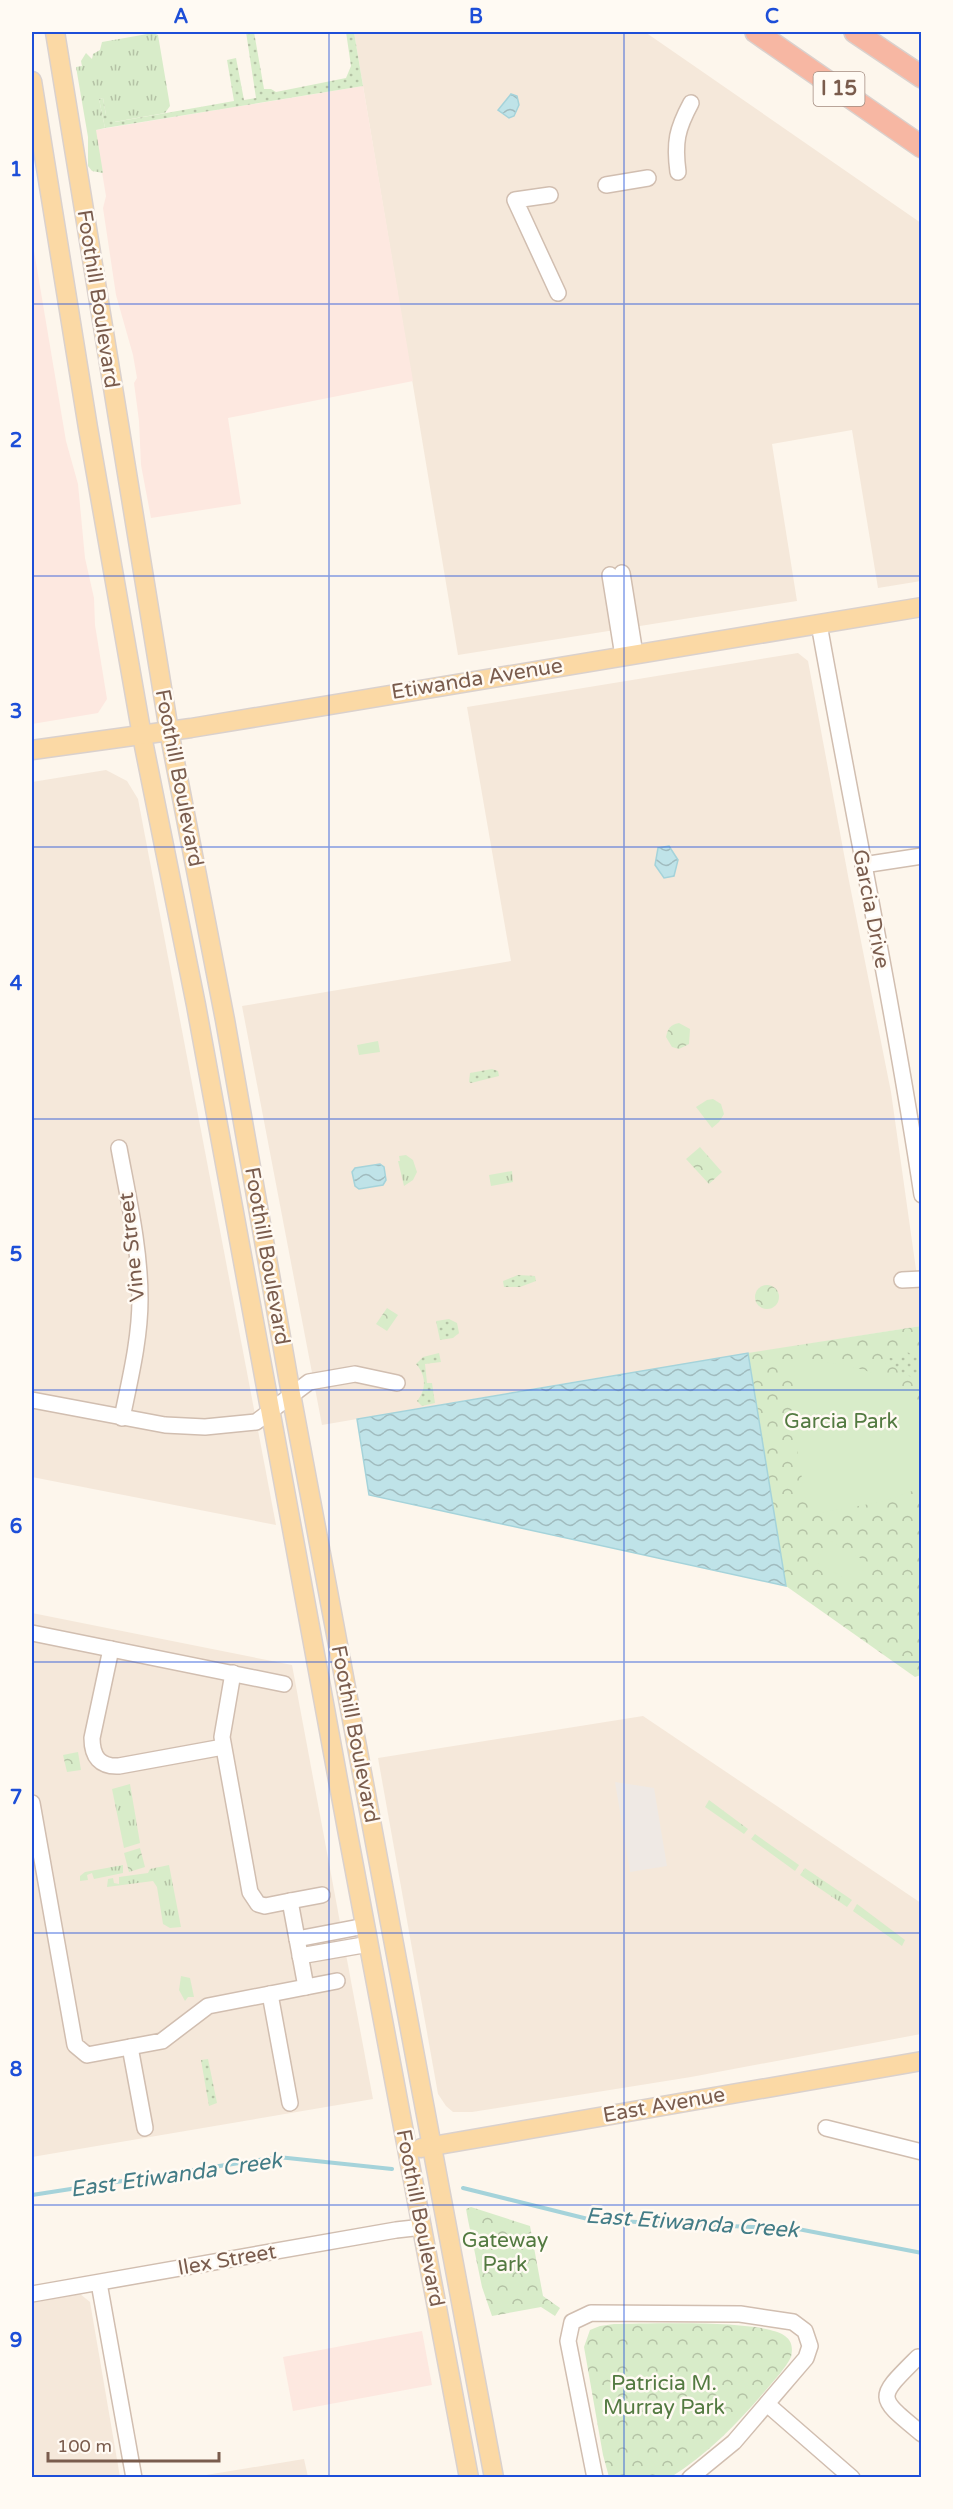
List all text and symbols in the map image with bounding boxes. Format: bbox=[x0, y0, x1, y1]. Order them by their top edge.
text: A bbox=[174, 5, 189, 29]
text: B bbox=[469, 5, 483, 29]
text: C bbox=[765, 5, 779, 29]
road number: I 15 bbox=[814, 72, 864, 106]
text: 1 bbox=[10, 158, 22, 182]
street label: Foothill Boulevard bbox=[72, 208, 124, 390]
text: 2 bbox=[10, 429, 22, 453]
street label: Etiwanda Avenue bbox=[390, 653, 565, 705]
street label: Foothill Boulevard bbox=[150, 687, 208, 869]
text: 3 bbox=[10, 700, 22, 724]
street label: Garcia Drive bbox=[847, 847, 895, 971]
text: 4 bbox=[10, 972, 23, 996]
street label: Foothill Boulevard bbox=[239, 1165, 295, 1347]
street label: Vine Street bbox=[114, 1191, 150, 1303]
text: 5 bbox=[10, 1243, 22, 1267]
park label: Garcia Park bbox=[784, 1409, 898, 1434]
text: 6 bbox=[10, 1515, 22, 1539]
street label: Foothill Boulevard bbox=[326, 1643, 384, 1825]
text: 7 bbox=[10, 1786, 22, 1810]
text: 8 bbox=[10, 2058, 22, 2082]
street label: East Avenue bbox=[601, 2082, 727, 2128]
street label: Foothill Boulevard bbox=[391, 2127, 449, 2309]
water label: East Etiwanda Creek bbox=[68, 2147, 286, 2203]
water label: East Etiwanda Creek bbox=[585, 2203, 801, 2244]
park label: Gateway Park bbox=[462, 2228, 548, 2277]
street label: Ilex Street bbox=[176, 2239, 278, 2281]
text: 9 bbox=[10, 2329, 22, 2353]
park label: Patricia M. Murray Park bbox=[603, 2371, 725, 2420]
scale bar bbox=[48, 2425, 219, 2463]
text: 100 m bbox=[57, 2435, 112, 2457]

